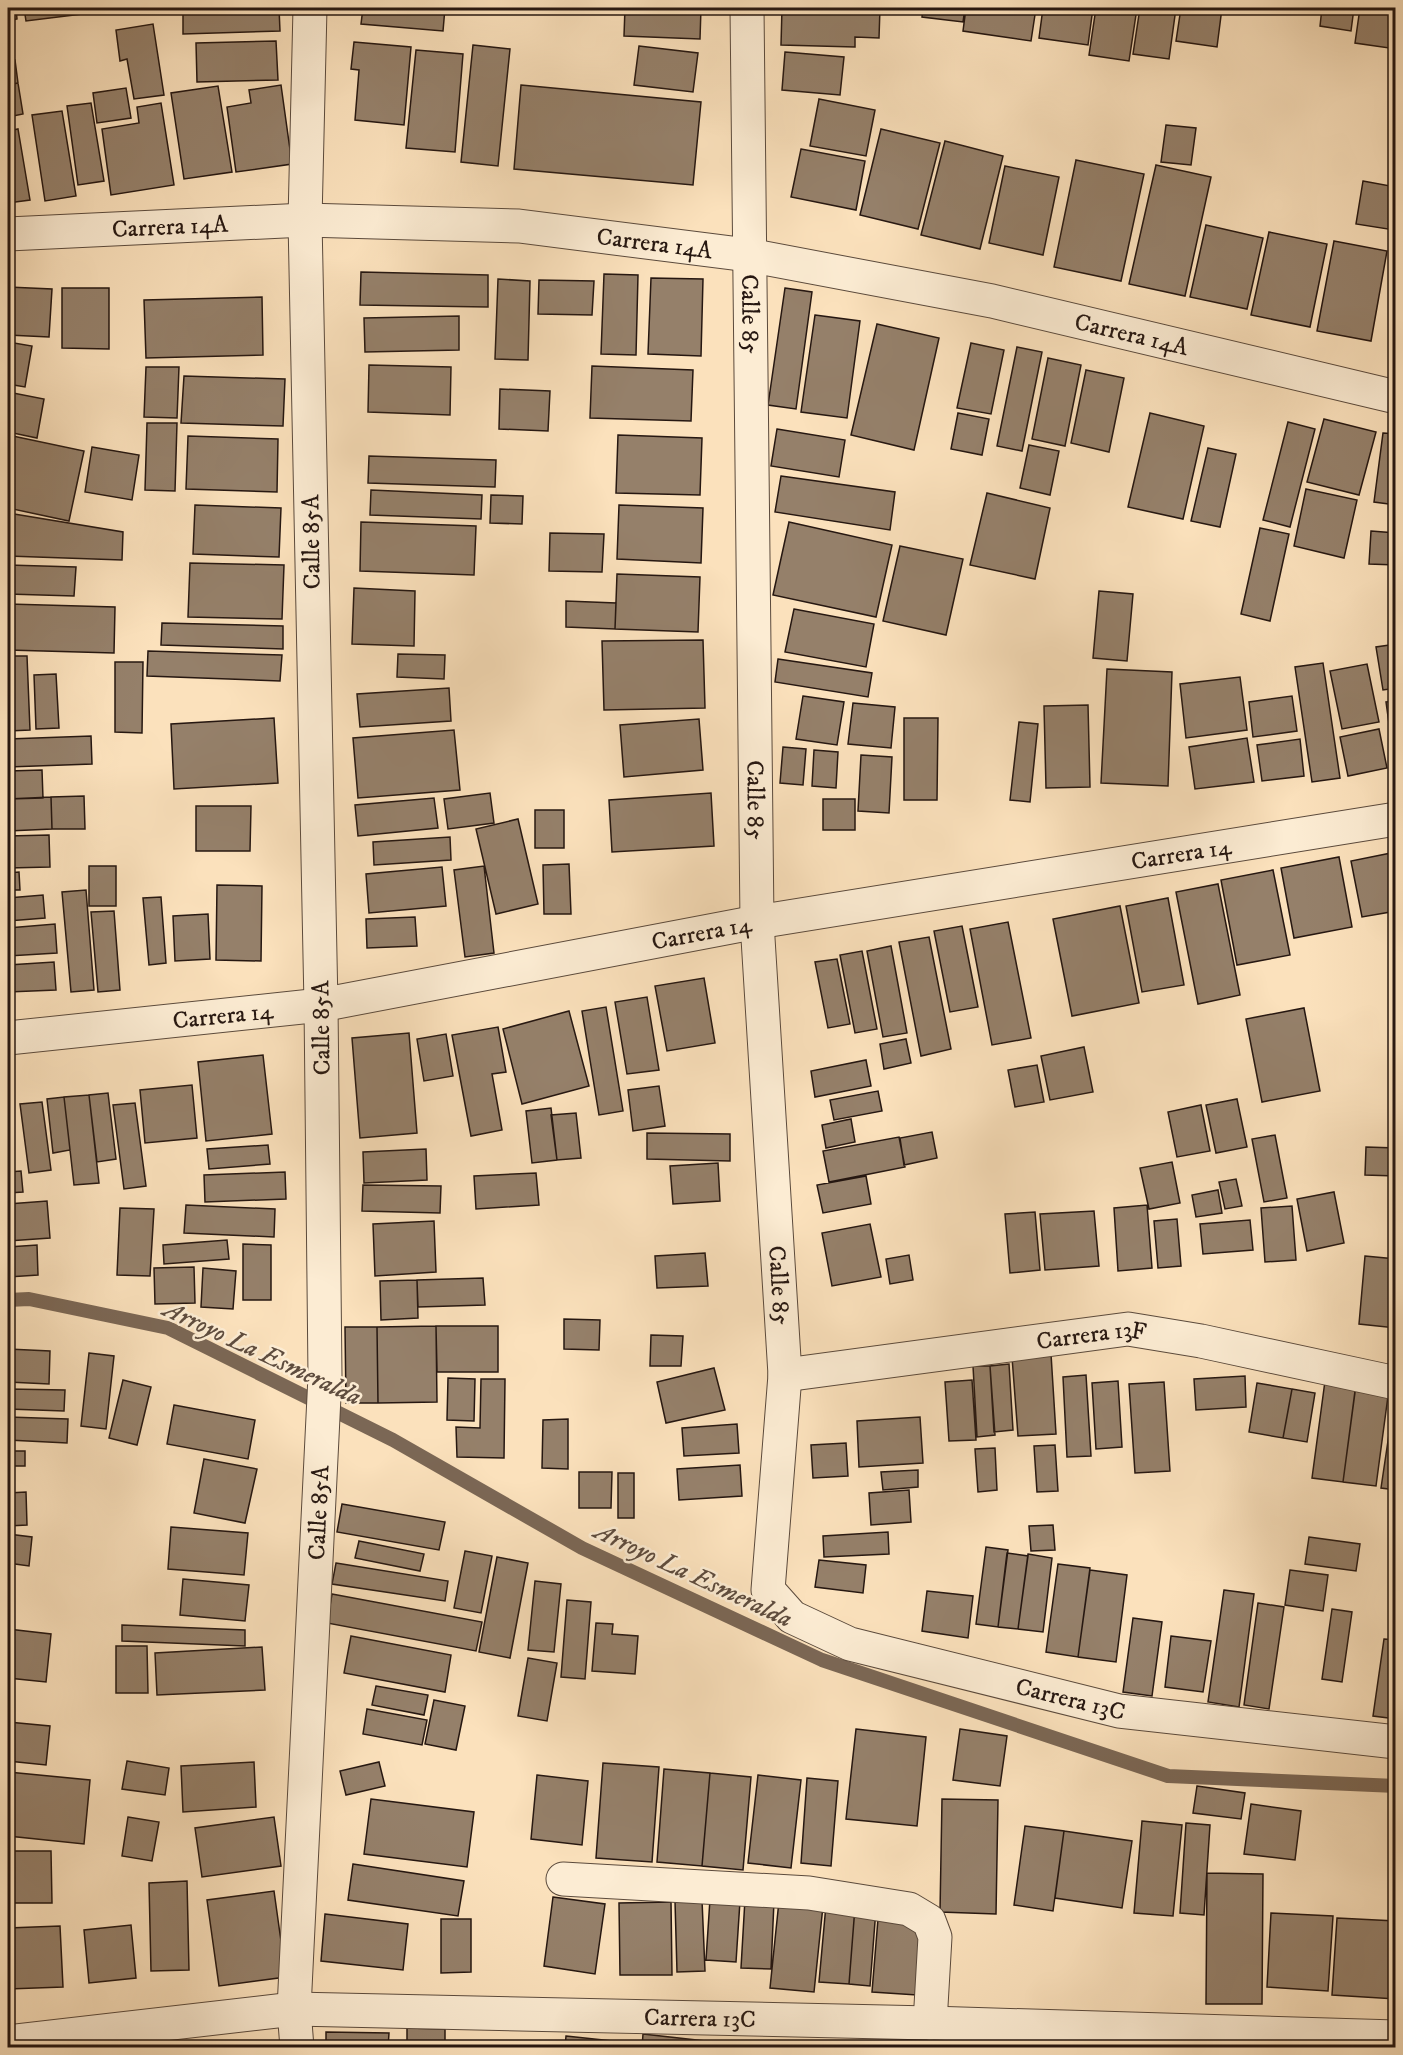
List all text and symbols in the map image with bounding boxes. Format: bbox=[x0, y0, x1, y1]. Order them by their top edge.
street label: Carrera 14A bbox=[111, 210, 229, 245]
street label: Carrera 14A bbox=[595, 222, 715, 266]
street label: Calle 85 bbox=[734, 274, 765, 354]
street label: Carrera 14A bbox=[1071, 307, 1192, 363]
street label: Calle 85A bbox=[296, 494, 328, 590]
street label: Calle 85 bbox=[739, 760, 770, 840]
street label: Carrera 14 bbox=[1129, 832, 1234, 877]
street label: Carrera 14 bbox=[649, 909, 755, 958]
street label: Calle 85A bbox=[306, 980, 338, 1076]
street label: Carrera 14 bbox=[171, 996, 276, 1037]
street label: Calle 85 bbox=[761, 1245, 796, 1326]
water label: Arroyo La Esmeralda bbox=[155, 1292, 367, 1414]
street label: Carrera 13F bbox=[1035, 1315, 1149, 1357]
street label: Calle 85A bbox=[302, 1464, 337, 1561]
water label: Arroyo La Esmeralda bbox=[586, 1514, 798, 1636]
street label: Carrera 13C bbox=[1012, 1672, 1128, 1728]
street label: Carrera 13C bbox=[644, 2003, 756, 2035]

